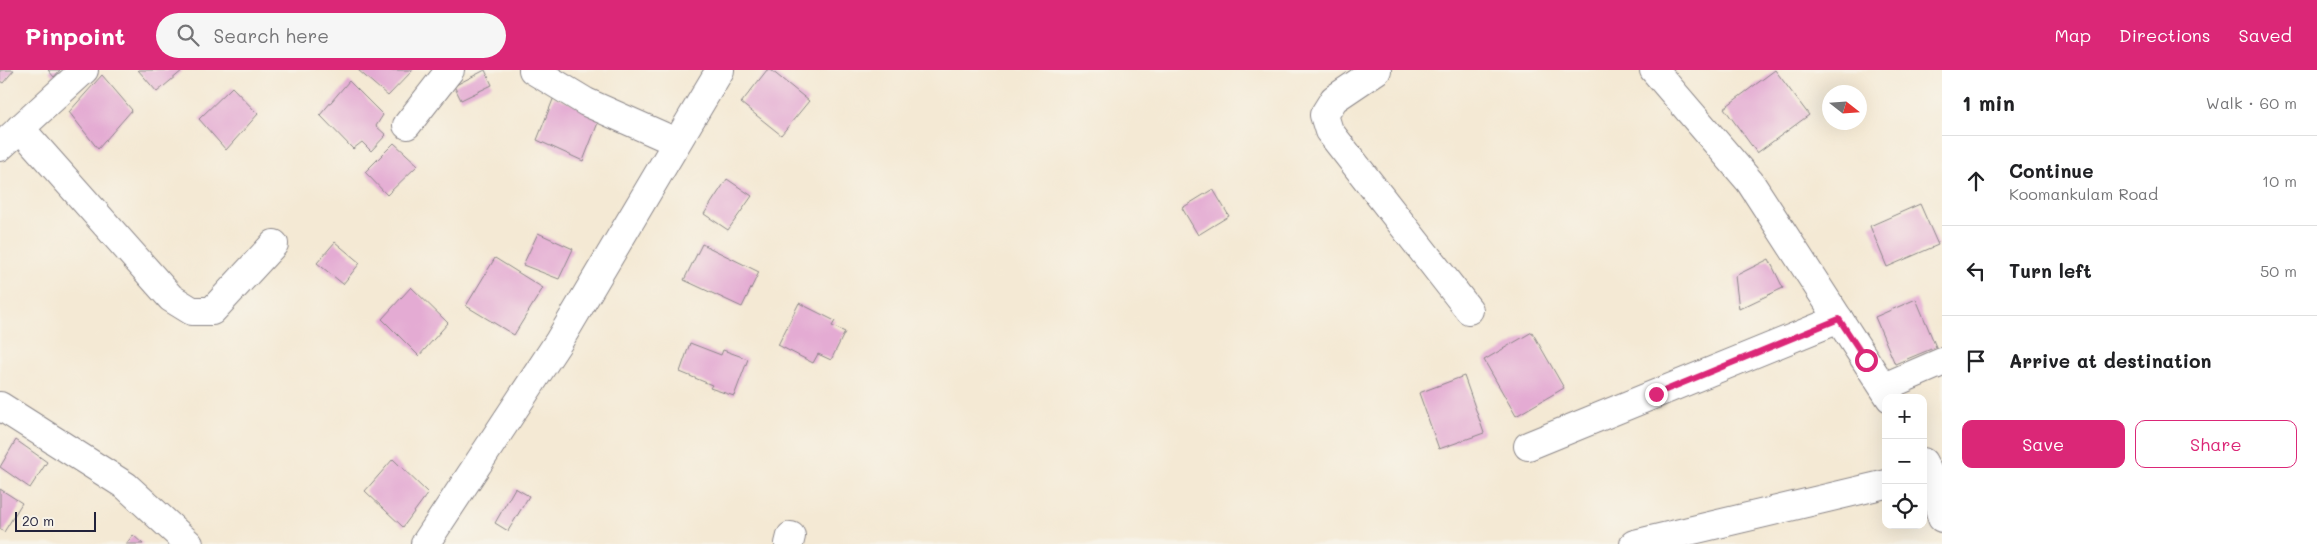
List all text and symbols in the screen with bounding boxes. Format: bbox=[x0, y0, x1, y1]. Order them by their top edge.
search box bbox=[156, 13, 506, 58]
text: Pinpoint bbox=[25, 20, 126, 51]
icon: search bbox=[174, 21, 202, 49]
text: Search here bbox=[214, 23, 329, 48]
text: Map bbox=[2054, 23, 2091, 47]
text: Directions bbox=[2119, 23, 2211, 47]
text: Saved bbox=[2239, 23, 2292, 47]
north arrow bbox=[1822, 85, 1867, 130]
text: 1 min bbox=[1962, 89, 2015, 116]
text: Walk · 60 m bbox=[2206, 92, 2297, 113]
text: Continue bbox=[2009, 158, 2094, 183]
icon: ahead bbox=[1962, 167, 1990, 195]
text: 10 m bbox=[2262, 170, 2297, 191]
text: Koomankulam Road bbox=[2009, 183, 2158, 204]
icon: left bbox=[1962, 257, 1990, 285]
text: Turn left bbox=[2009, 258, 2092, 283]
text: 50 m bbox=[2260, 260, 2297, 281]
icon: arrive bbox=[1962, 347, 1990, 375]
text: Arrive at destination bbox=[2009, 348, 2212, 373]
route start bbox=[1855, 349, 1878, 372]
route end bbox=[1645, 383, 1668, 406]
map controls bbox=[1882, 394, 1927, 529]
button: + bbox=[1882, 394, 1927, 439]
button: Save bbox=[1962, 420, 2125, 468]
button: Share bbox=[2135, 420, 2297, 468]
button: − bbox=[1882, 439, 1927, 484]
button: locate bbox=[1882, 484, 1927, 529]
scale bar bbox=[15, 509, 96, 532]
text: 20 m bbox=[22, 511, 54, 530]

